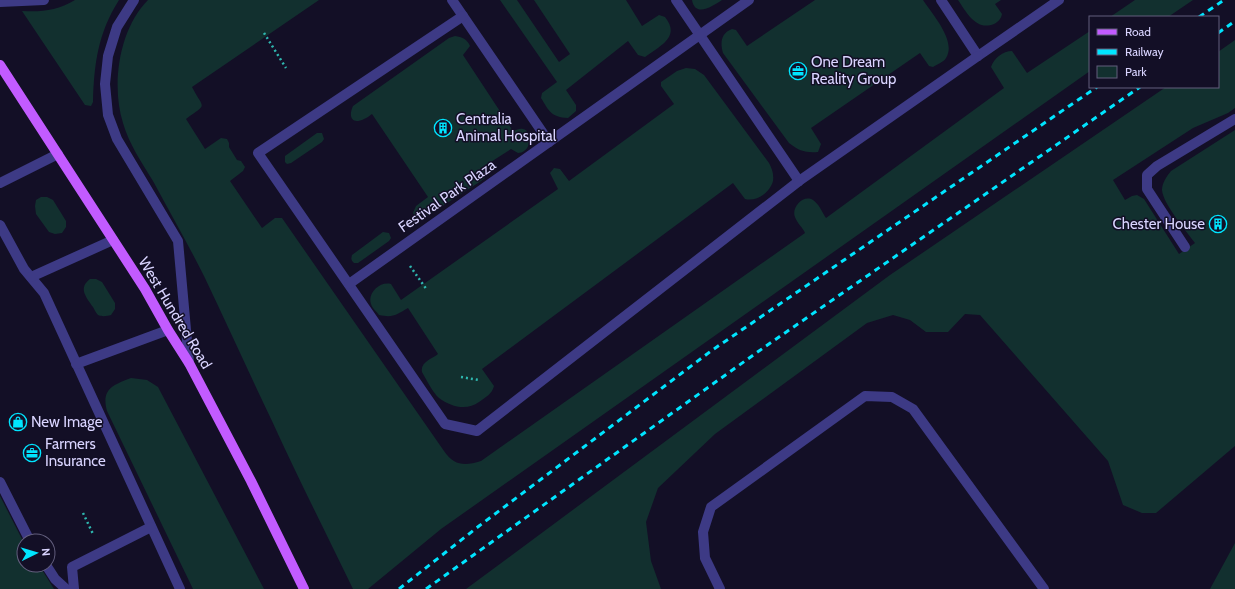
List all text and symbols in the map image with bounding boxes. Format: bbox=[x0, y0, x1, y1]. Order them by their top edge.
legend bbox=[1089, 16, 1219, 88]
text: Road bbox=[1125, 24, 1151, 39]
text: Railway bbox=[1125, 44, 1163, 59]
place label: One Dream Reality Group bbox=[811, 53, 896, 88]
office icon: One Dream Reality Group bbox=[788, 61, 808, 81]
text: Park bbox=[1125, 64, 1147, 79]
place label: Centralia Animal Hospital bbox=[456, 110, 557, 145]
building icon: Centralia Animal Hospital bbox=[433, 118, 453, 138]
street label: Festival Park Plaza bbox=[395, 155, 500, 236]
building icon: Chester House bbox=[1208, 214, 1228, 234]
place label: Chester House bbox=[1113, 215, 1205, 233]
street label: West Hundred Road bbox=[134, 254, 216, 372]
shop icon: New Image bbox=[8, 412, 28, 432]
place label: New Image bbox=[31, 413, 103, 431]
place label: Farmers Insurance bbox=[45, 435, 106, 470]
office icon: Farmers Insurance bbox=[22, 443, 42, 463]
north arrow bbox=[16, 533, 56, 573]
text: N bbox=[39, 548, 53, 557]

